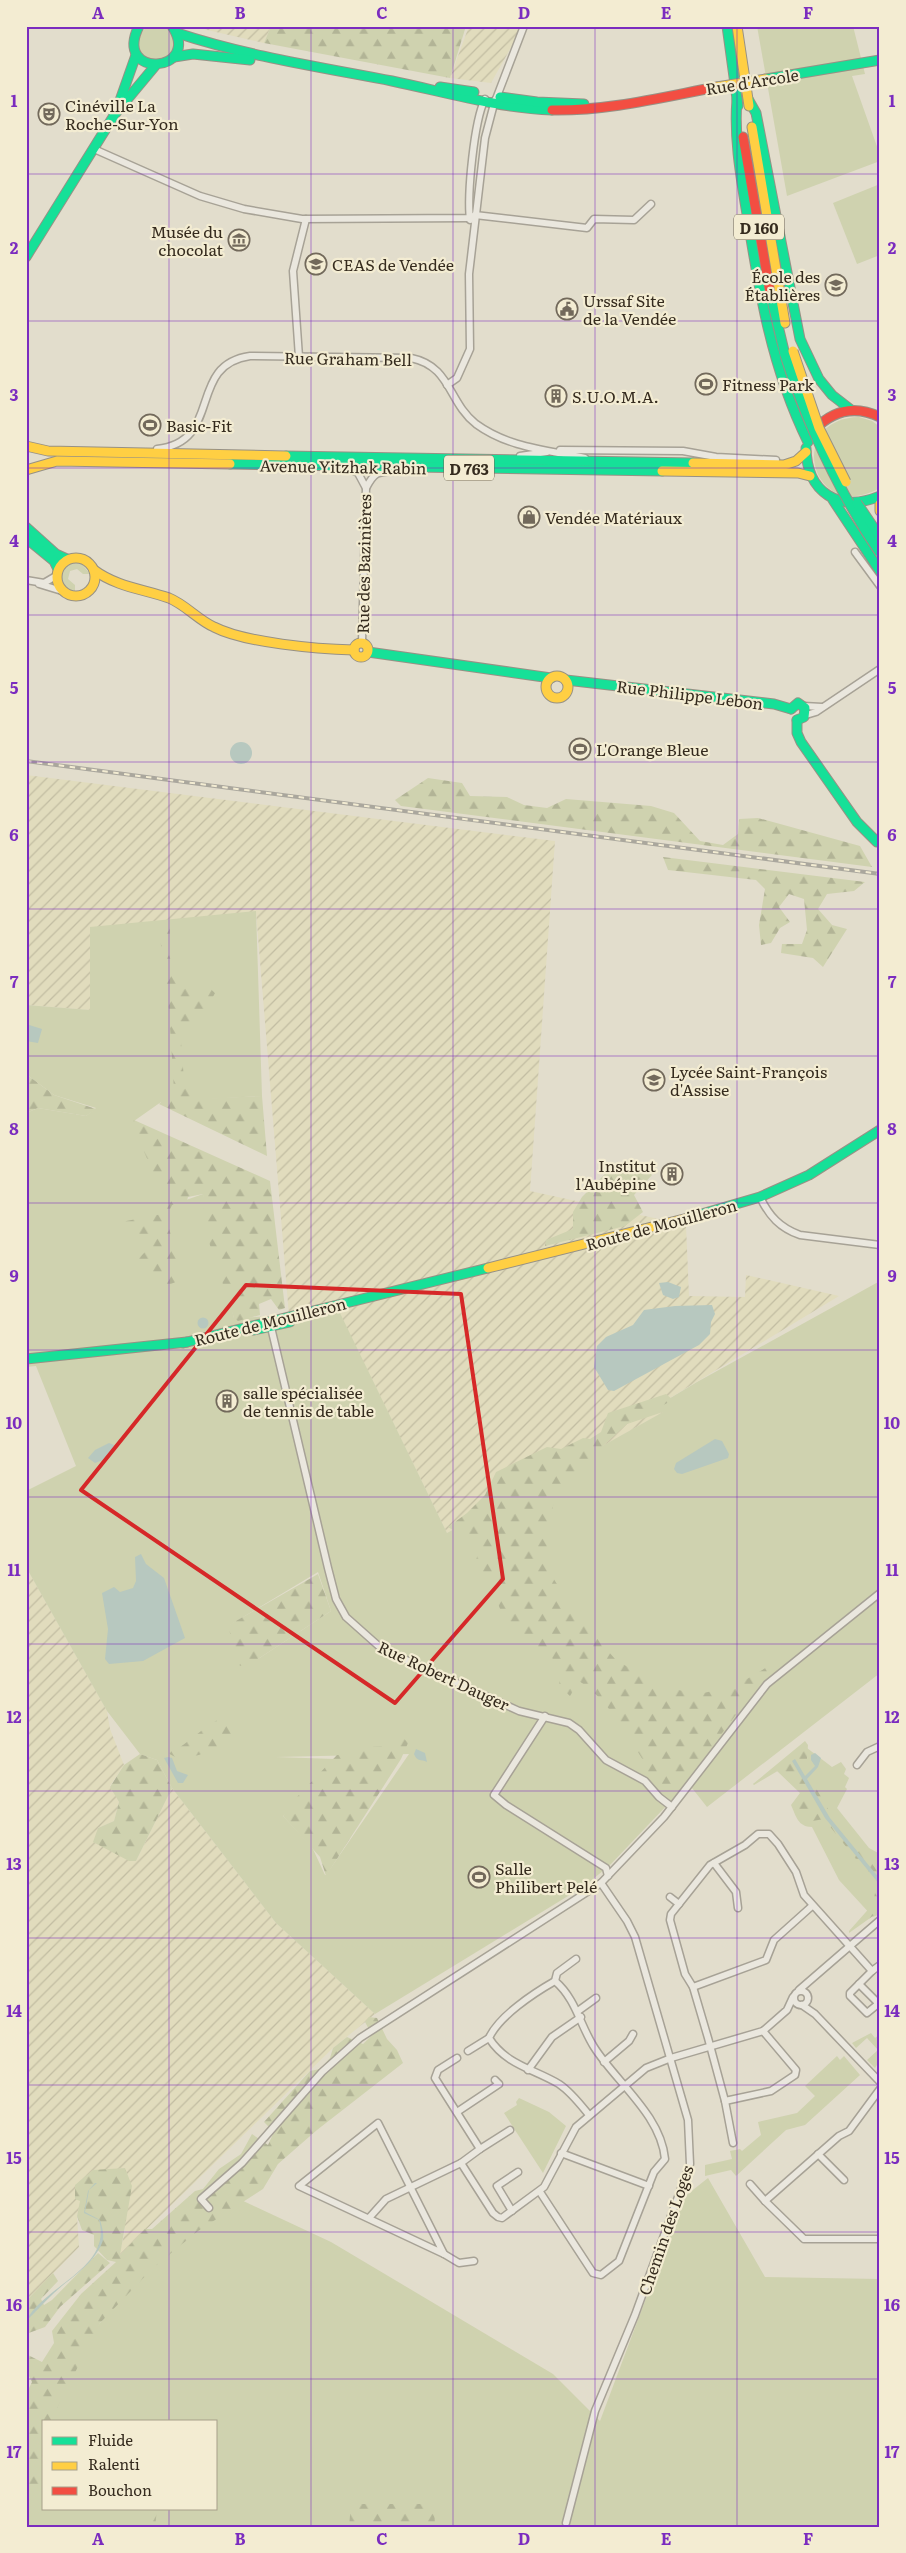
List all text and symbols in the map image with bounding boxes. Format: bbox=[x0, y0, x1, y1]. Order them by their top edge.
text: A bbox=[92, 0, 104, 24]
text: B bbox=[234, 0, 246, 24]
text: C bbox=[376, 0, 388, 24]
text: D bbox=[518, 0, 530, 24]
text: E bbox=[661, 0, 672, 24]
text: F bbox=[803, 0, 813, 24]
street label: Rue d'Arcole bbox=[704, 62, 800, 100]
text: 1 bbox=[11, 88, 18, 112]
text: 1 bbox=[889, 88, 896, 112]
place label: Cinéville La Roche-Sur-Yon bbox=[65, 93, 179, 135]
theatre icon: Cinéville La Roche-Sur-Yon bbox=[37, 102, 61, 126]
road number: D 160 bbox=[734, 214, 784, 240]
place label: Musée du chocolat bbox=[151, 219, 224, 261]
museum icon: Musée du chocolat bbox=[227, 228, 251, 252]
text: 2 bbox=[10, 235, 19, 259]
text: 2 bbox=[888, 235, 897, 259]
school or university icon: CEAS de Vendée bbox=[304, 252, 328, 276]
place label: CEAS de Vendée bbox=[332, 252, 454, 276]
place label: École des Établières bbox=[745, 264, 820, 306]
school or university icon: École des Établières bbox=[824, 273, 848, 297]
place label: Urssaf Site de la Vendée bbox=[583, 288, 676, 330]
public building icon: Urssaf Site de la Vendée bbox=[555, 297, 579, 321]
street label: Rue Graham Bell bbox=[284, 345, 412, 371]
sports icon: Fitness Park bbox=[694, 372, 718, 396]
place label: Fitness Park bbox=[722, 372, 814, 396]
text: 3 bbox=[10, 382, 19, 406]
text: 3 bbox=[888, 382, 897, 406]
building icon: S.U.O.M.A. bbox=[544, 384, 568, 408]
place label: S.U.O.M.A. bbox=[572, 384, 659, 408]
sports icon: Basic-Fit bbox=[138, 413, 162, 437]
place label: Basic-Fit bbox=[166, 413, 233, 437]
street label: Avenue Yitzhak Rabin bbox=[259, 453, 427, 479]
road number: D 763 bbox=[444, 456, 494, 480]
street label: Rue des Bazinières bbox=[350, 494, 376, 634]
shop icon: Vendée Matériaux bbox=[517, 505, 541, 529]
place label: Vendée Matériaux bbox=[545, 505, 683, 529]
text: 4 bbox=[9, 528, 19, 552]
text: 4 bbox=[887, 528, 897, 552]
street label: Rue Philippe Lebon bbox=[615, 673, 765, 715]
text: 5 bbox=[10, 675, 19, 699]
text: 5 bbox=[888, 675, 897, 699]
sports icon: L'Orange Bleue bbox=[568, 737, 592, 761]
place label: L'Orange Bleue bbox=[596, 737, 709, 761]
text: 6 bbox=[9, 822, 19, 846]
text: 6 bbox=[887, 822, 897, 846]
text: 7 bbox=[10, 969, 19, 993]
text: 7 bbox=[888, 969, 897, 993]
place label: Lycée Saint-François d'Assise bbox=[670, 1059, 827, 1101]
school or university icon: Lycée Saint-François d'Assise bbox=[642, 1068, 666, 1092]
text: 8 bbox=[9, 1116, 19, 1140]
text: 8 bbox=[887, 1116, 897, 1140]
place label: Institut l'Aubépine bbox=[576, 1153, 657, 1195]
building icon: Institut l'Aubépine bbox=[660, 1162, 684, 1186]
street label: Route de Mouilleron bbox=[583, 1192, 740, 1256]
text: 9 bbox=[9, 1263, 19, 1287]
text: 9 bbox=[887, 1263, 897, 1287]
street label: Route de Mouilleron bbox=[192, 1290, 349, 1351]
place label: salle spécialisée de tennis de table bbox=[243, 1380, 374, 1422]
building icon: salle spécialisée de tennis de table bbox=[215, 1389, 239, 1413]
text: 10 bbox=[6, 1410, 22, 1434]
text: 10 bbox=[884, 1410, 900, 1434]
text: 11 bbox=[7, 1557, 21, 1581]
text: 11 bbox=[885, 1557, 899, 1581]
street label: Rue Robert Dauger bbox=[374, 1634, 514, 1716]
text: 12 bbox=[6, 1704, 22, 1728]
text: 12 bbox=[884, 1704, 900, 1728]
text: 13 bbox=[6, 1851, 22, 1875]
text: 13 bbox=[884, 1851, 900, 1875]
place label: Salle Philibert Pelé bbox=[495, 1856, 597, 1898]
sports icon: Salle Philibert Pelé bbox=[467, 1865, 491, 1889]
text: 14 bbox=[6, 1998, 22, 2022]
text: 14 bbox=[884, 1998, 900, 2022]
text: 15 bbox=[6, 2145, 22, 2169]
text: 15 bbox=[884, 2145, 900, 2169]
street label: Chemin des Loges bbox=[632, 2162, 698, 2298]
text: 16 bbox=[6, 2292, 22, 2316]
text: 16 bbox=[884, 2292, 900, 2316]
legend bbox=[42, 2420, 218, 2510]
text: Fluide bbox=[88, 2428, 133, 2451]
text: 17 bbox=[7, 2439, 22, 2463]
text: 17 bbox=[885, 2439, 900, 2463]
text: Ralenti bbox=[88, 2452, 140, 2475]
text: Bouchon bbox=[88, 2478, 152, 2501]
text: A bbox=[92, 2526, 104, 2550]
text: B bbox=[234, 2526, 246, 2550]
text: C bbox=[376, 2526, 388, 2550]
text: D bbox=[518, 2526, 530, 2550]
text: E bbox=[661, 2526, 672, 2550]
text: F bbox=[803, 2526, 813, 2550]

